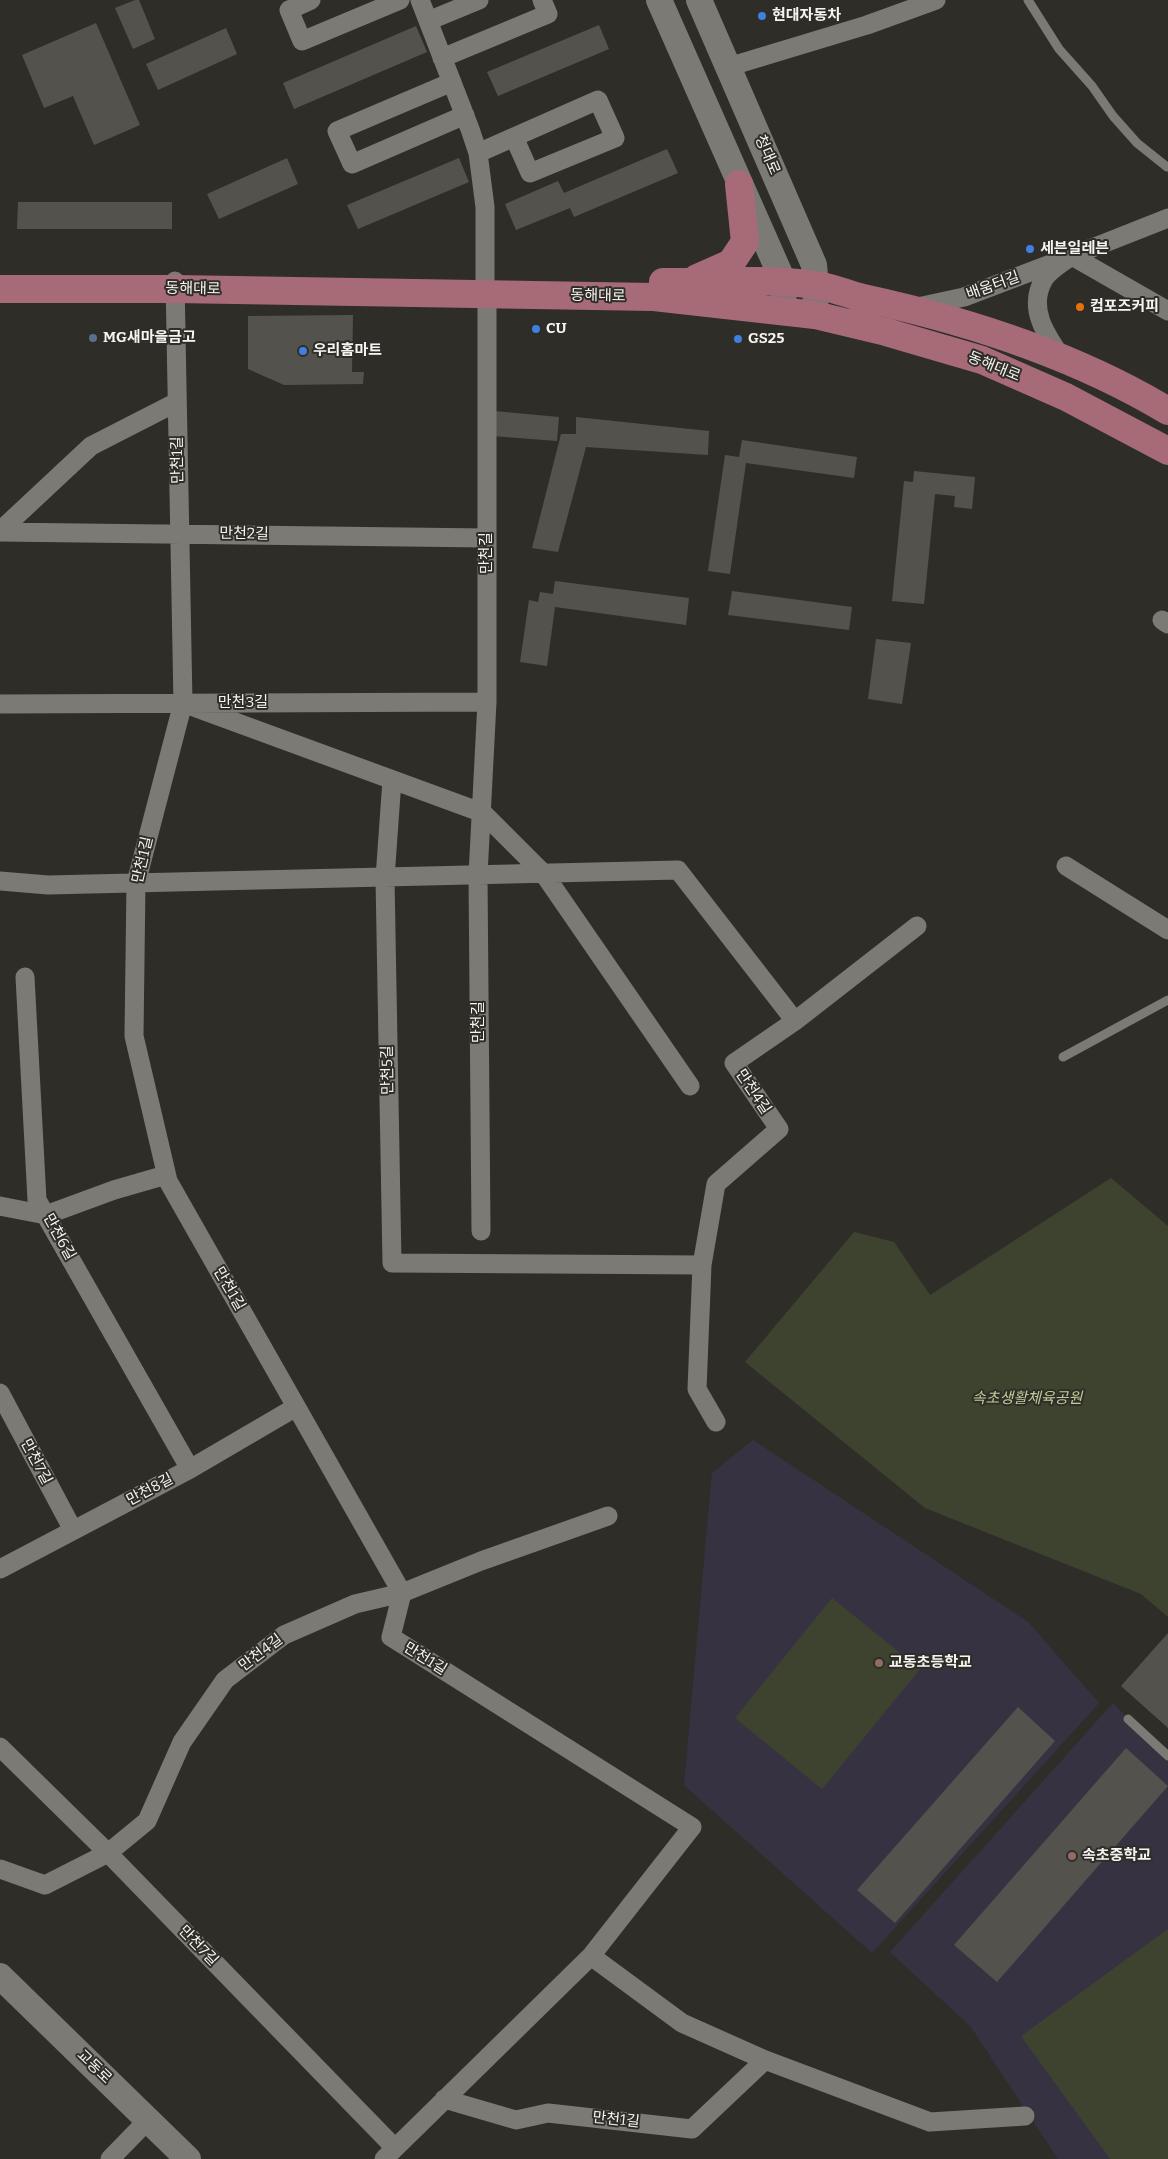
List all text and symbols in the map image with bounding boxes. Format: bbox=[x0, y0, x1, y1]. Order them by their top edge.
place label: 현대자동차 bbox=[772, 7, 841, 25]
marker: 현대자동차 bbox=[756, 10, 768, 22]
street label: 청대로 bbox=[751, 132, 783, 178]
place label: 세븐일레븐 bbox=[1040, 240, 1109, 258]
marker: 세븐일레븐 bbox=[1024, 243, 1036, 255]
street label: 배움터길 bbox=[964, 268, 1022, 304]
street label: 동해대로 bbox=[165, 280, 221, 298]
street label: 동해대로 bbox=[570, 287, 626, 305]
place label: 컴포즈커피 bbox=[1090, 298, 1159, 316]
marker: 컴포즈커피 bbox=[1074, 301, 1086, 313]
place label: CU bbox=[546, 320, 567, 338]
marker: CU bbox=[530, 323, 542, 335]
place label: MG새마을금고 bbox=[103, 329, 196, 347]
place label: GS25 bbox=[748, 330, 784, 348]
marker: MG새마을금고 bbox=[87, 332, 99, 344]
marker: GS25 bbox=[732, 333, 744, 345]
place label: 우리홈마트 bbox=[313, 342, 382, 360]
marker: 우리홈마트 bbox=[297, 345, 309, 357]
street label: 동해대로 bbox=[965, 348, 1023, 386]
street label: 만천1길 bbox=[169, 436, 187, 484]
street label: 만천2길 bbox=[219, 525, 269, 543]
street label: 만천길 bbox=[478, 532, 496, 574]
street label: 만천3길 bbox=[218, 694, 268, 712]
street label: 만천1길 bbox=[129, 835, 157, 885]
street label: 만천길 bbox=[470, 1001, 488, 1043]
street label: 만천5길 bbox=[379, 1045, 397, 1095]
street label: 만천4길 bbox=[732, 1066, 774, 1118]
street label: 만천6길 bbox=[39, 1211, 79, 1263]
street label: 만천1길 bbox=[209, 1264, 249, 1314]
park label: 속초생활체육공원 bbox=[972, 1390, 1082, 1408]
street label: 만천7길 bbox=[17, 1436, 55, 1488]
street label: 만천8길 bbox=[124, 1470, 176, 1510]
street label: 만천4길 bbox=[236, 1631, 286, 1675]
street label: 만천1길 bbox=[400, 1639, 450, 1679]
place label: 교동초등학교 bbox=[889, 1654, 972, 1672]
marker: 교동초등학교 bbox=[873, 1657, 885, 1669]
place label: 속초중학교 bbox=[1082, 1847, 1151, 1865]
marker: 속초중학교 bbox=[1066, 1850, 1078, 1862]
street label: 만천7길 bbox=[175, 1922, 221, 1970]
street label: 교동로 bbox=[73, 2046, 115, 2088]
street label: 만천1길 bbox=[591, 2109, 641, 2131]

